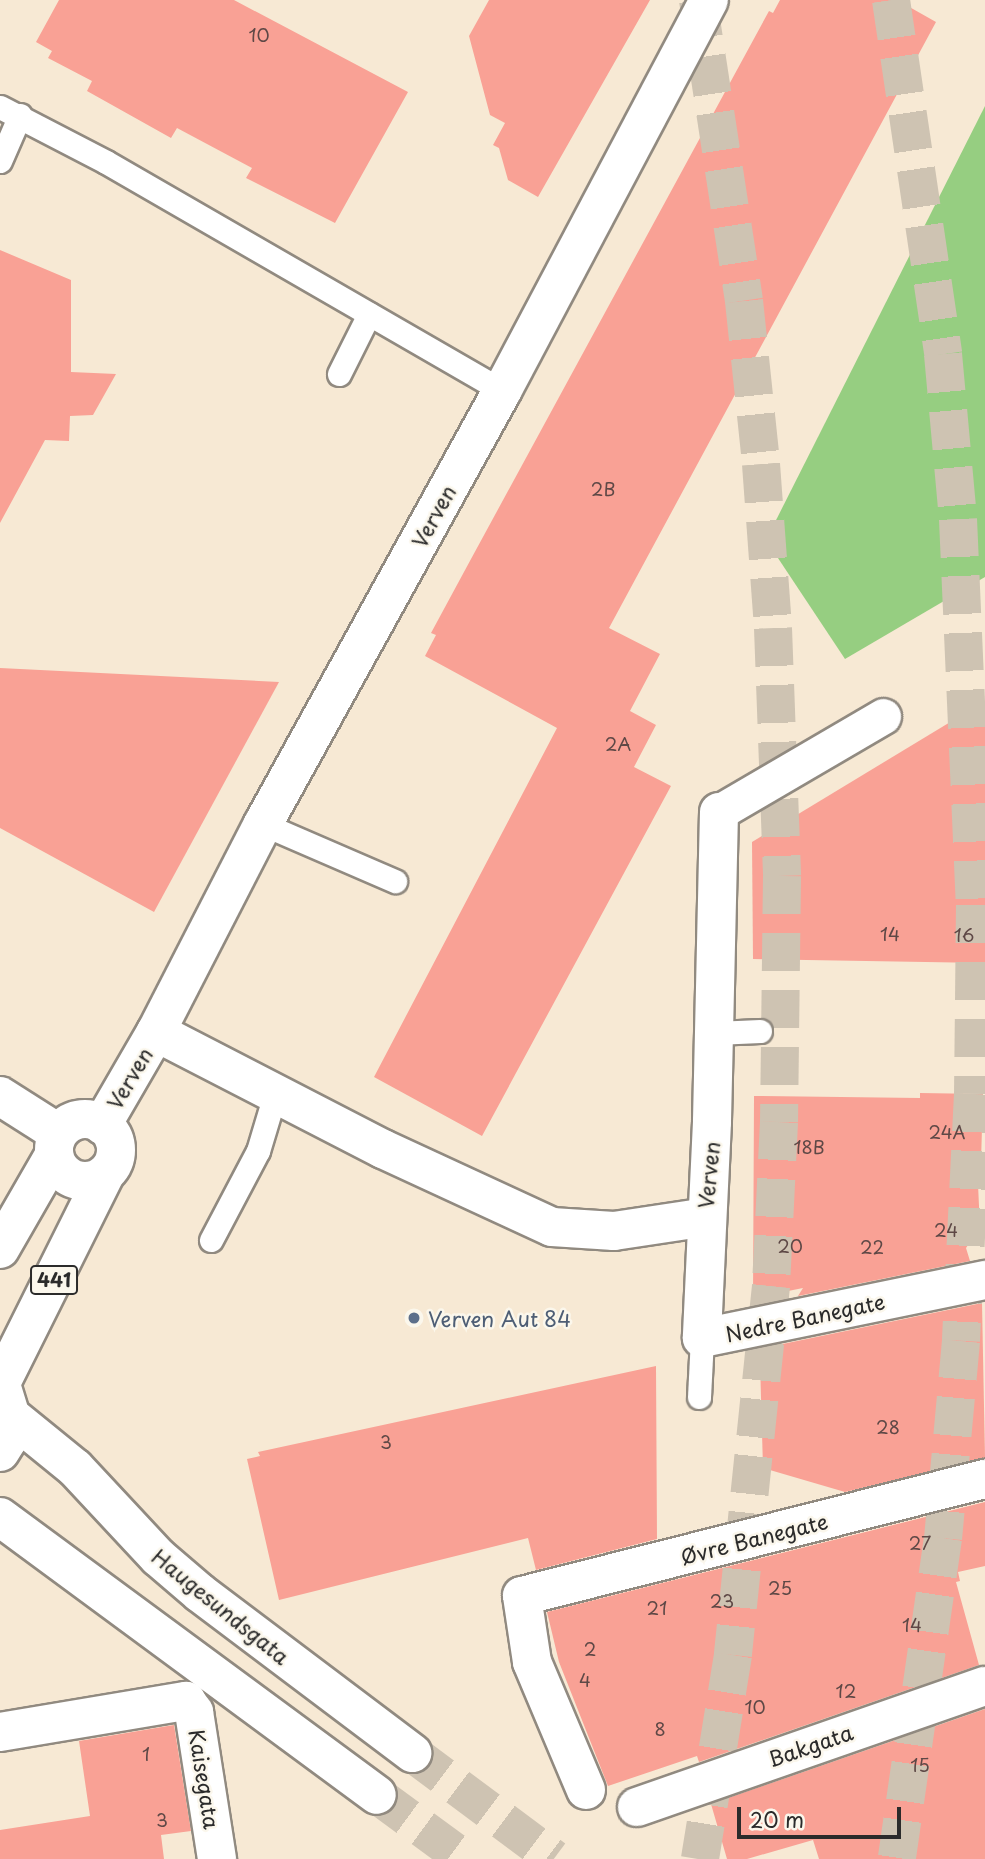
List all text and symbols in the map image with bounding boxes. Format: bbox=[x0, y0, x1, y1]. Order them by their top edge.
house number: 10 bbox=[248, 24, 270, 46]
house number: 2B bbox=[591, 478, 615, 500]
street label: Verven bbox=[406, 480, 460, 552]
house number: 2A bbox=[605, 733, 631, 755]
house number: 14 bbox=[880, 923, 900, 945]
house number: 16 bbox=[954, 924, 974, 946]
street label: Verven bbox=[101, 1043, 157, 1113]
house number: 24A bbox=[928, 1121, 966, 1143]
house number: 18B bbox=[793, 1136, 825, 1158]
street label: Verven bbox=[692, 1140, 724, 1210]
house number: 24 bbox=[934, 1219, 958, 1241]
house number: 20 bbox=[777, 1235, 803, 1257]
house number: 22 bbox=[860, 1236, 884, 1258]
road number: 441 bbox=[30, 1264, 78, 1296]
street label: Nedre Banegate bbox=[723, 1288, 887, 1346]
place label: Verven Aut 84 bbox=[428, 1305, 573, 1331]
marker: Verven Aut 84 bbox=[406, 1310, 422, 1326]
house number: 28 bbox=[876, 1416, 900, 1438]
house number: 3 bbox=[380, 1431, 392, 1453]
street label: Øvre Banegate bbox=[679, 1508, 829, 1568]
house number: 27 bbox=[909, 1532, 931, 1554]
street label: Haugesundsgata bbox=[147, 1543, 295, 1669]
house number: 25 bbox=[768, 1577, 792, 1599]
house number: 23 bbox=[710, 1590, 734, 1612]
house number: 21 bbox=[647, 1597, 667, 1619]
house number: 14 bbox=[902, 1614, 922, 1636]
house number: 2 bbox=[584, 1638, 596, 1660]
house number: 4 bbox=[579, 1669, 591, 1691]
house number: 12 bbox=[836, 1680, 856, 1702]
house number: 10 bbox=[744, 1696, 766, 1718]
house number: 8 bbox=[654, 1718, 666, 1740]
street label: Bakgata bbox=[764, 1719, 856, 1771]
street label: Kaisegata bbox=[185, 1727, 225, 1831]
house number: 1 bbox=[142, 1743, 150, 1765]
house number: 15 bbox=[910, 1754, 930, 1776]
scale bar bbox=[740, 1792, 904, 1836]
text: 20 m bbox=[750, 1803, 804, 1835]
house number: 3 bbox=[156, 1809, 168, 1831]

